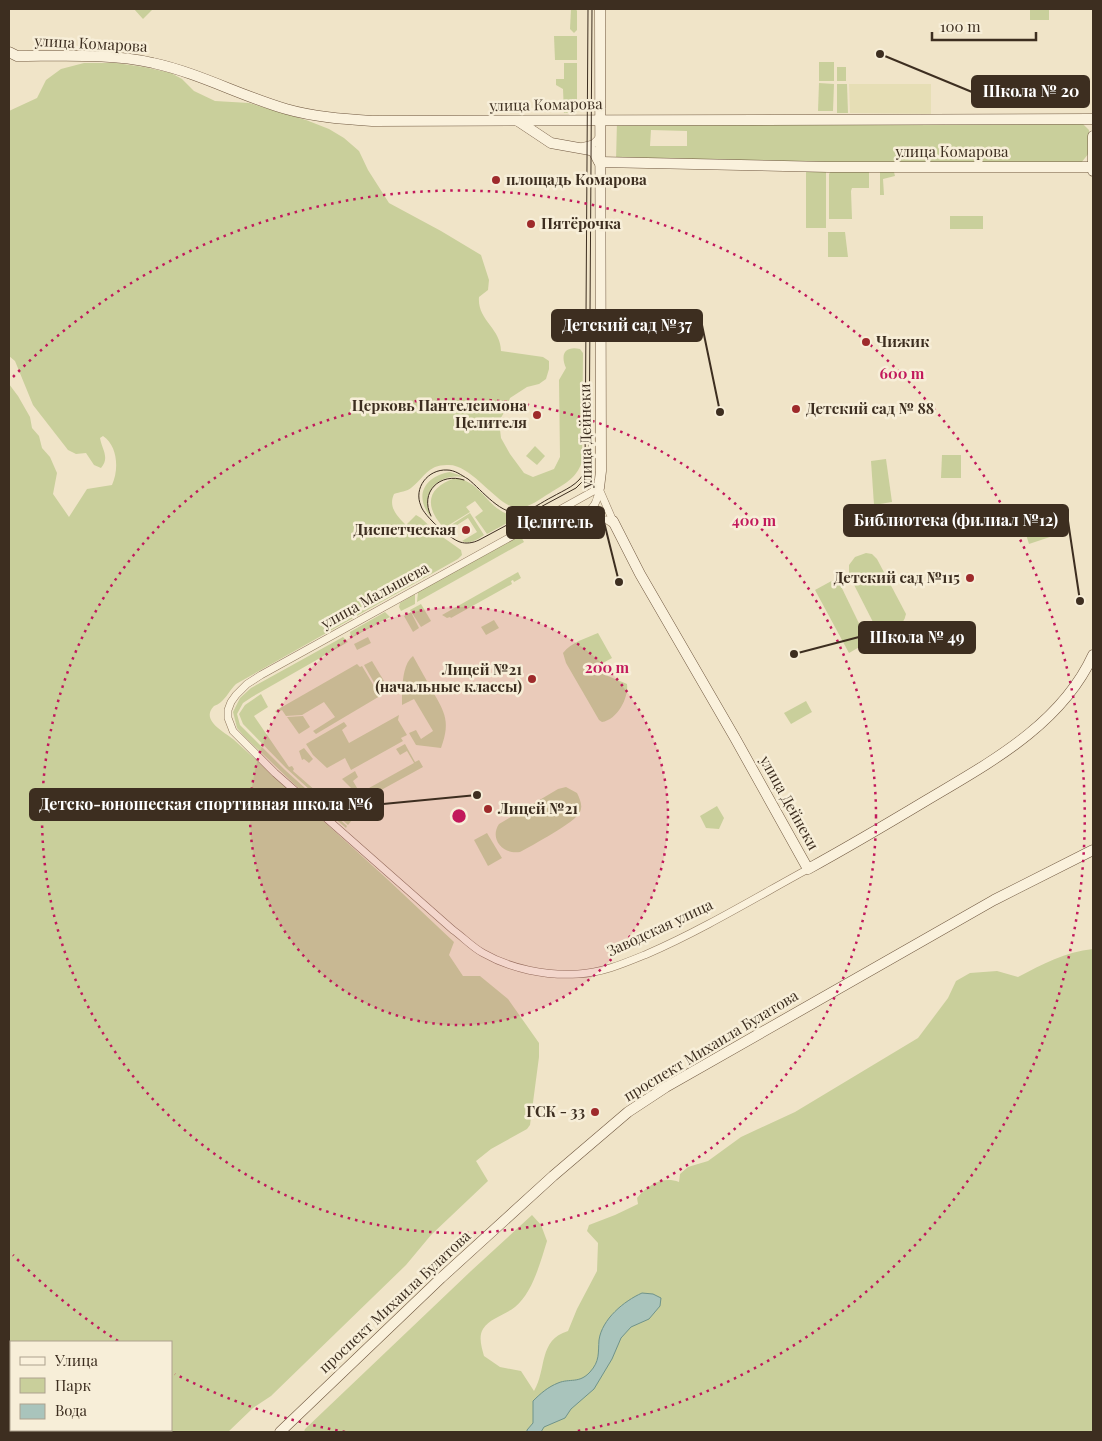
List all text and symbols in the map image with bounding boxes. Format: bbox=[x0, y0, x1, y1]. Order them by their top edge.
scale bar bbox=[932, 10, 1036, 42]
text: 100 m bbox=[940, 16, 981, 36]
street label: улица Комарова bbox=[33, 30, 149, 56]
callout: Школа № 20 bbox=[972, 76, 1089, 107]
text: Школа № 20 bbox=[983, 80, 1079, 101]
street label: улица Комарова bbox=[488, 93, 603, 115]
street label: улица Комарова bbox=[894, 141, 1009, 161]
place label: площадь Комарова bbox=[506, 169, 647, 189]
marker: площадь Комарова bbox=[490, 174, 502, 186]
place label: Пятёрочка bbox=[541, 213, 621, 233]
marker: Пятёрочка bbox=[525, 218, 537, 230]
callout: Детский сад №37 bbox=[552, 310, 702, 341]
text: Детский сад №37 bbox=[562, 314, 693, 335]
place label: Чижик bbox=[876, 331, 930, 351]
marker: Чижик bbox=[860, 336, 872, 348]
text: 600 m bbox=[880, 363, 925, 383]
street label: улица Дейнеки bbox=[574, 383, 596, 490]
place label: Церковь Пантелеимона Целителя bbox=[352, 395, 527, 432]
place label: Детский сад № 88 bbox=[806, 398, 934, 418]
marker: Детский сад № 88 bbox=[790, 403, 802, 415]
marker: Церковь Пантелеимона Целителя bbox=[531, 409, 543, 421]
callout: Библиотека (филиал №12) bbox=[844, 505, 1068, 536]
callout: Целитель bbox=[507, 507, 604, 538]
text: Библиотека (филиал №12) bbox=[854, 509, 1058, 530]
text: 400 m bbox=[732, 510, 777, 530]
text: Целитель bbox=[517, 511, 593, 532]
place label: Диспетческая bbox=[353, 519, 456, 539]
marker: Диспетческая bbox=[460, 524, 472, 536]
street label: улица Малышева bbox=[316, 557, 432, 634]
place label: Детский сад №115 bbox=[834, 567, 960, 587]
marker: Детский сад №115 bbox=[964, 572, 976, 584]
callout: Школа № 49 bbox=[859, 622, 975, 653]
text: Школа № 49 bbox=[869, 626, 965, 647]
text: 200 m bbox=[585, 657, 630, 677]
place label: Лицей №21 (начальные классы) bbox=[375, 659, 522, 696]
marker: Лицей №21 (начальные классы) bbox=[526, 673, 538, 685]
street label: улица Дейнеки bbox=[755, 751, 824, 853]
callout: Детско-юношеская спортивная школа №6 bbox=[30, 789, 383, 820]
text: Детско-юношеская спортивная школа №6 bbox=[39, 793, 373, 814]
place label: Лицей №21 bbox=[497, 798, 578, 818]
marker: Лицей №21 bbox=[482, 803, 494, 815]
centre of rings bbox=[450, 807, 468, 825]
street label: Заводская улица bbox=[603, 894, 716, 960]
street label: проспект Михаила Булатова bbox=[619, 985, 802, 1105]
place label: ГСК - 33 bbox=[526, 1101, 585, 1121]
marker: ГСК - 33 bbox=[589, 1106, 601, 1118]
street label: проспект Михаила Булатова bbox=[314, 1225, 475, 1377]
legend bbox=[10, 1341, 172, 1431]
text: Улица bbox=[54, 1350, 98, 1370]
text: Парк bbox=[55, 1375, 91, 1395]
text: Вода bbox=[55, 1400, 88, 1420]

